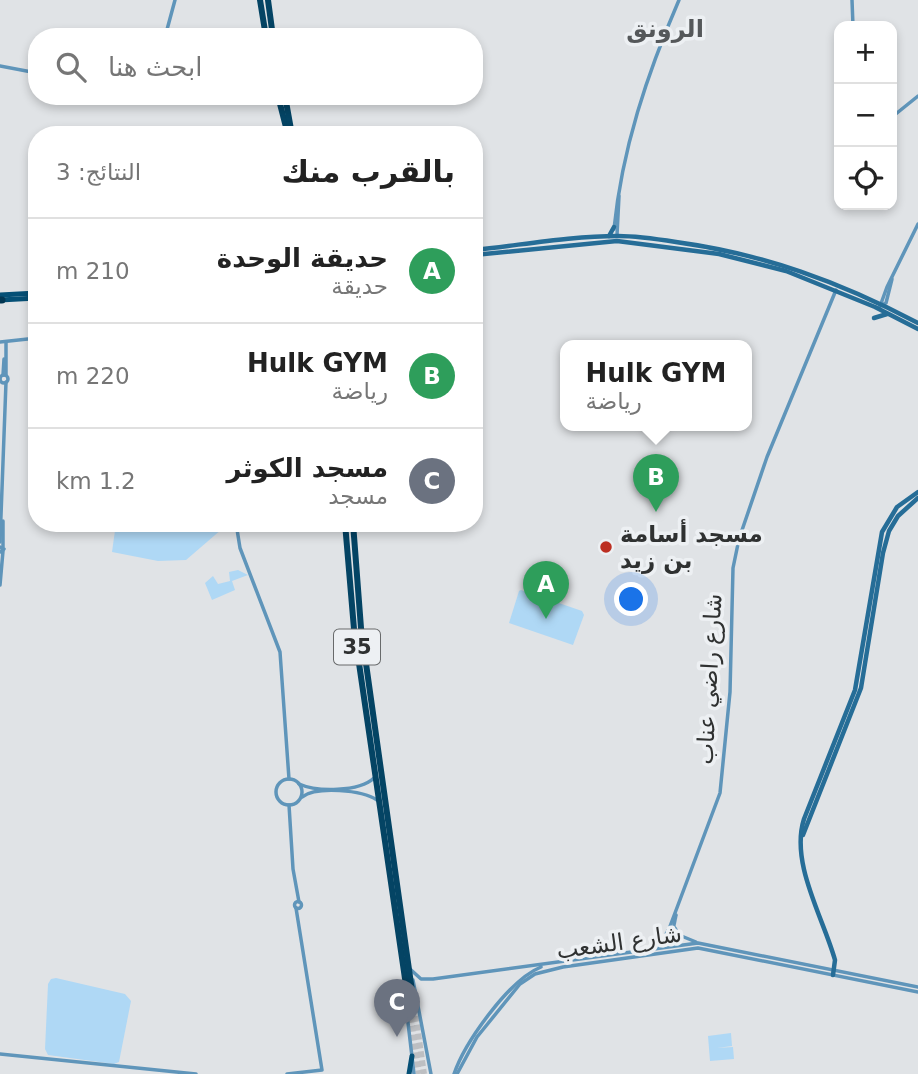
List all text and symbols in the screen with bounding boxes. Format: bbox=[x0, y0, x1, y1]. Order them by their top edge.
district label: الرونق bbox=[626, 15, 704, 43]
map controls bbox=[834, 21, 897, 210]
button: + bbox=[834, 21, 897, 84]
search box bbox=[28, 28, 483, 105]
icon: search bbox=[52, 48, 90, 86]
text: ابحث هنا bbox=[108, 52, 203, 82]
button: − bbox=[834, 84, 897, 147]
button: locate bbox=[834, 147, 897, 210]
text: بالقرب منك bbox=[282, 154, 455, 189]
text: النتائج: 3 bbox=[56, 159, 141, 185]
text: حديقة الوحدة bbox=[217, 243, 388, 273]
text: 210 m bbox=[56, 258, 130, 284]
text: A bbox=[423, 258, 441, 284]
text: حديقة bbox=[331, 273, 388, 299]
popup bbox=[560, 340, 752, 431]
text: Hulk GYM bbox=[247, 348, 388, 378]
text: Hulk GYM bbox=[586, 358, 727, 388]
text: 220 m bbox=[56, 363, 130, 389]
text: B bbox=[423, 363, 441, 389]
text: رياضة bbox=[332, 378, 388, 404]
text: رياضة bbox=[586, 388, 642, 414]
text: مسجد الكوثر bbox=[227, 453, 388, 483]
pin: B bbox=[633, 454, 679, 512]
text: 1.2 km bbox=[56, 468, 136, 494]
text: C bbox=[424, 468, 440, 494]
text: مسجد bbox=[328, 483, 388, 509]
place label: مسجد أسامة بن زيد bbox=[620, 518, 763, 574]
marker: مسجد أسامة بن زيد bbox=[598, 539, 614, 555]
pin: A bbox=[523, 561, 569, 619]
your location bbox=[614, 582, 648, 616]
street label: شارع راضي عناب bbox=[692, 593, 727, 765]
road number: 35 bbox=[334, 630, 380, 664]
street label: شارع الشعب bbox=[555, 920, 683, 965]
pin: C bbox=[374, 979, 420, 1037]

